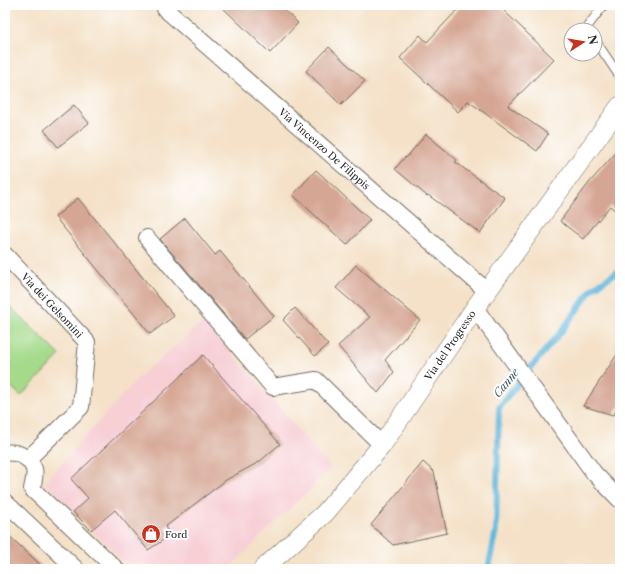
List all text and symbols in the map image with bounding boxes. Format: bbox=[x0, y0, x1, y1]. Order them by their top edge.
north arrow bbox=[563, 22, 603, 62]
text: N bbox=[585, 34, 601, 46]
street label: Via Vincenzo De Filippis bbox=[275, 105, 372, 193]
street label: Via dei Gelsomini bbox=[18, 270, 86, 341]
street label: Via del Progresso bbox=[421, 308, 479, 384]
water label: Canne bbox=[490, 365, 522, 400]
shop icon: Ford bbox=[140, 523, 162, 545]
place label: Ford bbox=[165, 528, 187, 541]

